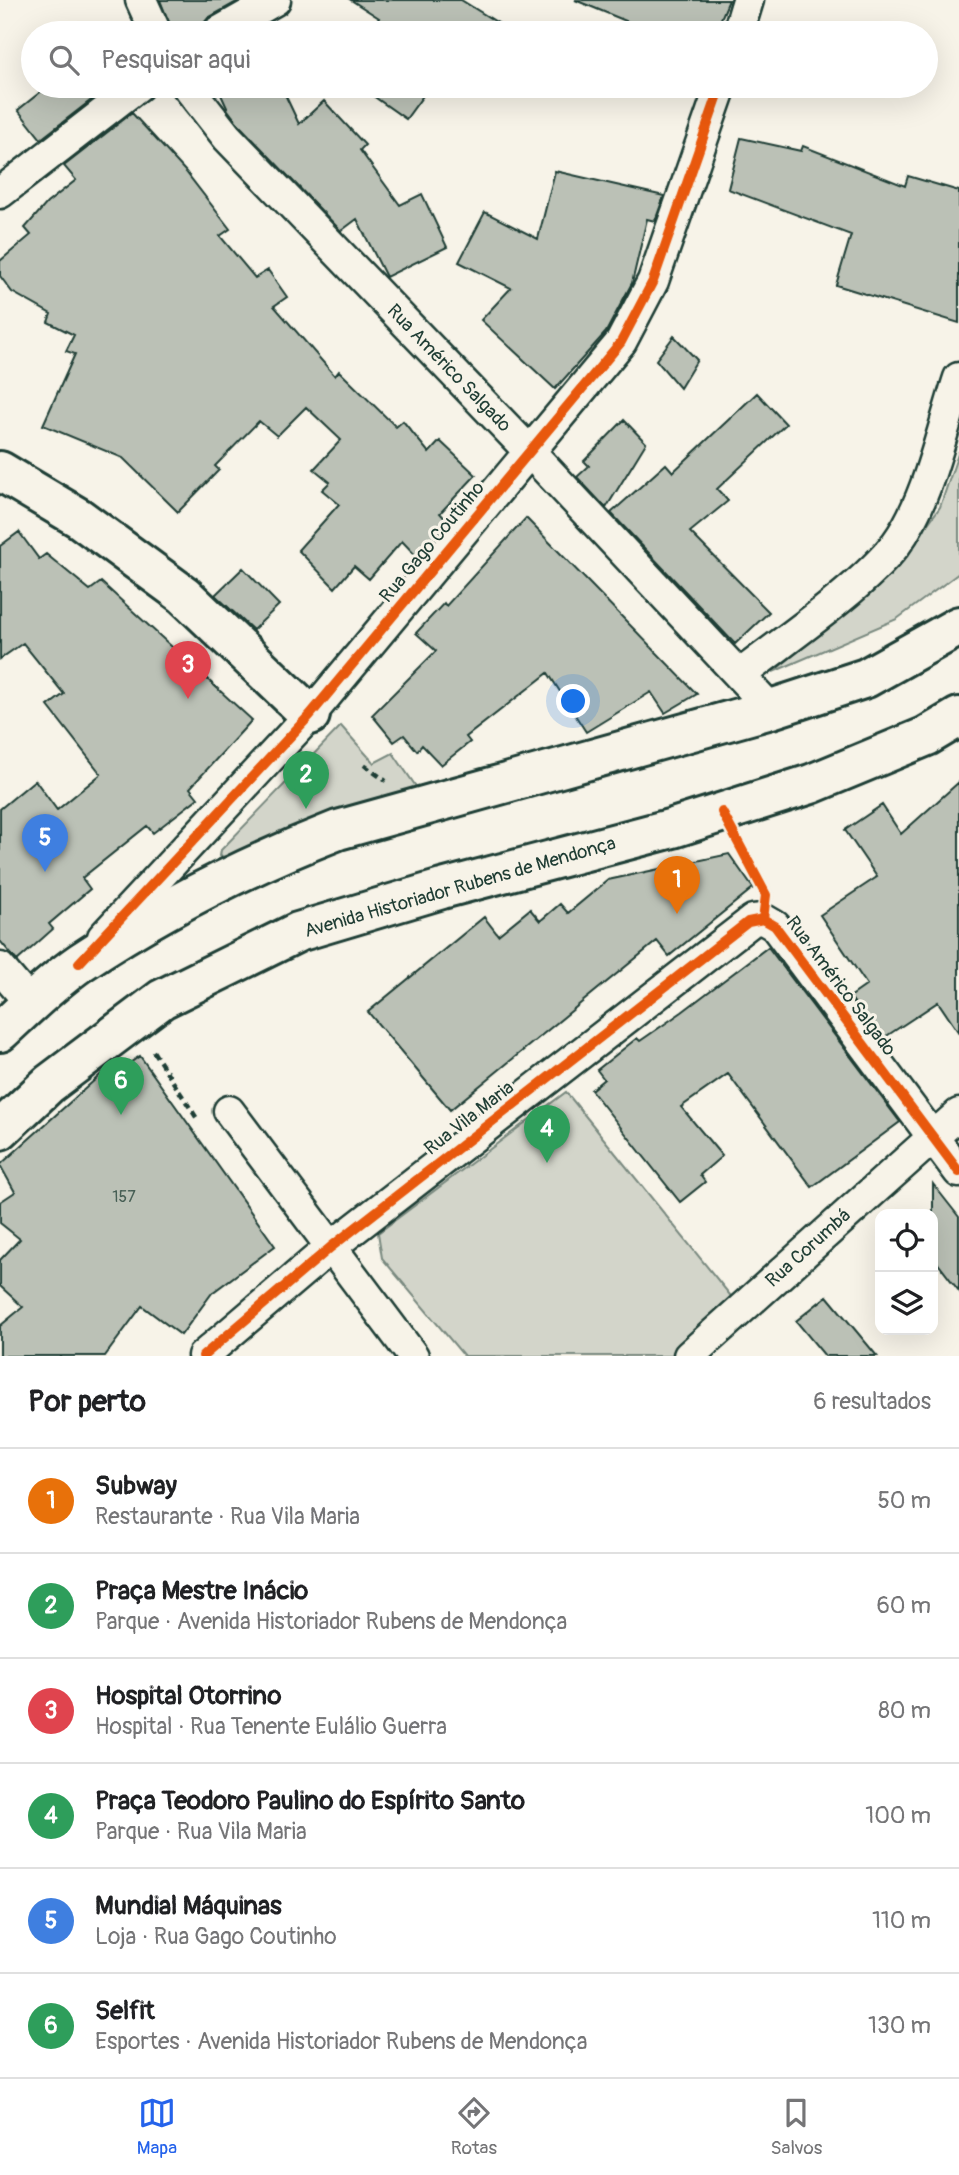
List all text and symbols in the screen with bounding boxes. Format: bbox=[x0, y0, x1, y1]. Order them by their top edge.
search box bbox=[21, 21, 938, 98]
icon: search bbox=[45, 41, 83, 79]
text: Pesquisar aqui bbox=[101, 44, 250, 76]
street label: Rua Américo Salgado bbox=[382, 299, 516, 437]
street label: Rua Gago Coutinho bbox=[374, 476, 490, 608]
pin: 3 bbox=[165, 641, 211, 699]
your location bbox=[556, 684, 590, 718]
pin: 2 bbox=[283, 751, 329, 809]
pin: 5 bbox=[22, 814, 68, 872]
street label: Avenida Historiador Rubens de Mendonça bbox=[302, 831, 619, 943]
pin: 1 bbox=[654, 856, 700, 914]
street label: Rua Américo Salgado bbox=[781, 911, 901, 1061]
pin: 6 bbox=[98, 1057, 144, 1115]
street label: Rua Vila Maria bbox=[419, 1075, 519, 1160]
pin: 4 bbox=[524, 1105, 570, 1163]
house number: 157 bbox=[112, 1187, 136, 1207]
street label: Rua Corumbá bbox=[760, 1203, 856, 1292]
map controls bbox=[875, 1209, 938, 1335]
button: locate bbox=[875, 1209, 938, 1272]
button: layers bbox=[875, 1272, 938, 1335]
text: Por perto bbox=[28, 1383, 146, 1420]
text: 6 resultados bbox=[813, 1387, 931, 1416]
text: Subway bbox=[95, 1470, 177, 1502]
text: 1 bbox=[47, 1486, 56, 1515]
text: 50 m bbox=[877, 1486, 931, 1515]
text: Restaurante · Rua Vila Maria bbox=[95, 1502, 360, 1531]
text: Praça Mestre Inácio bbox=[95, 1575, 308, 1607]
text: 2 bbox=[45, 1591, 57, 1620]
text: 60 m bbox=[876, 1591, 931, 1620]
text: Parque · Avenida Historiador Rubens de Mendonça bbox=[95, 1607, 567, 1636]
text: Hospital Otorrino bbox=[95, 1680, 281, 1712]
text: 3 bbox=[45, 1696, 57, 1725]
text: 80 m bbox=[878, 1696, 931, 1725]
text: Hospital · Rua Tenente Eulálio Guerra bbox=[95, 1712, 447, 1741]
text: Praça Teodoro Paulino do Espírito Santo bbox=[95, 1785, 525, 1817]
text: 4 bbox=[44, 1801, 58, 1830]
text: 100 m bbox=[865, 1801, 931, 1830]
text: Parque · Rua Vila Maria bbox=[95, 1817, 307, 1846]
text: Mundial Máquinas bbox=[95, 1890, 282, 1922]
text: 5 bbox=[45, 1906, 57, 1935]
text: 110 m bbox=[872, 1906, 931, 1935]
text: Loja · Rua Gago Coutinho bbox=[95, 1922, 337, 1951]
text: Selfit bbox=[95, 1995, 155, 2027]
text: 6 bbox=[44, 2011, 58, 2040]
text: 130 m bbox=[868, 2011, 931, 2040]
text: Esportes · Avenida Historiador Rubens de Mendonça bbox=[95, 2027, 587, 2056]
tab: Mapa bbox=[137, 2094, 177, 2160]
tab: Rotas bbox=[451, 2094, 497, 2160]
tab: Salvos bbox=[771, 2094, 822, 2160]

